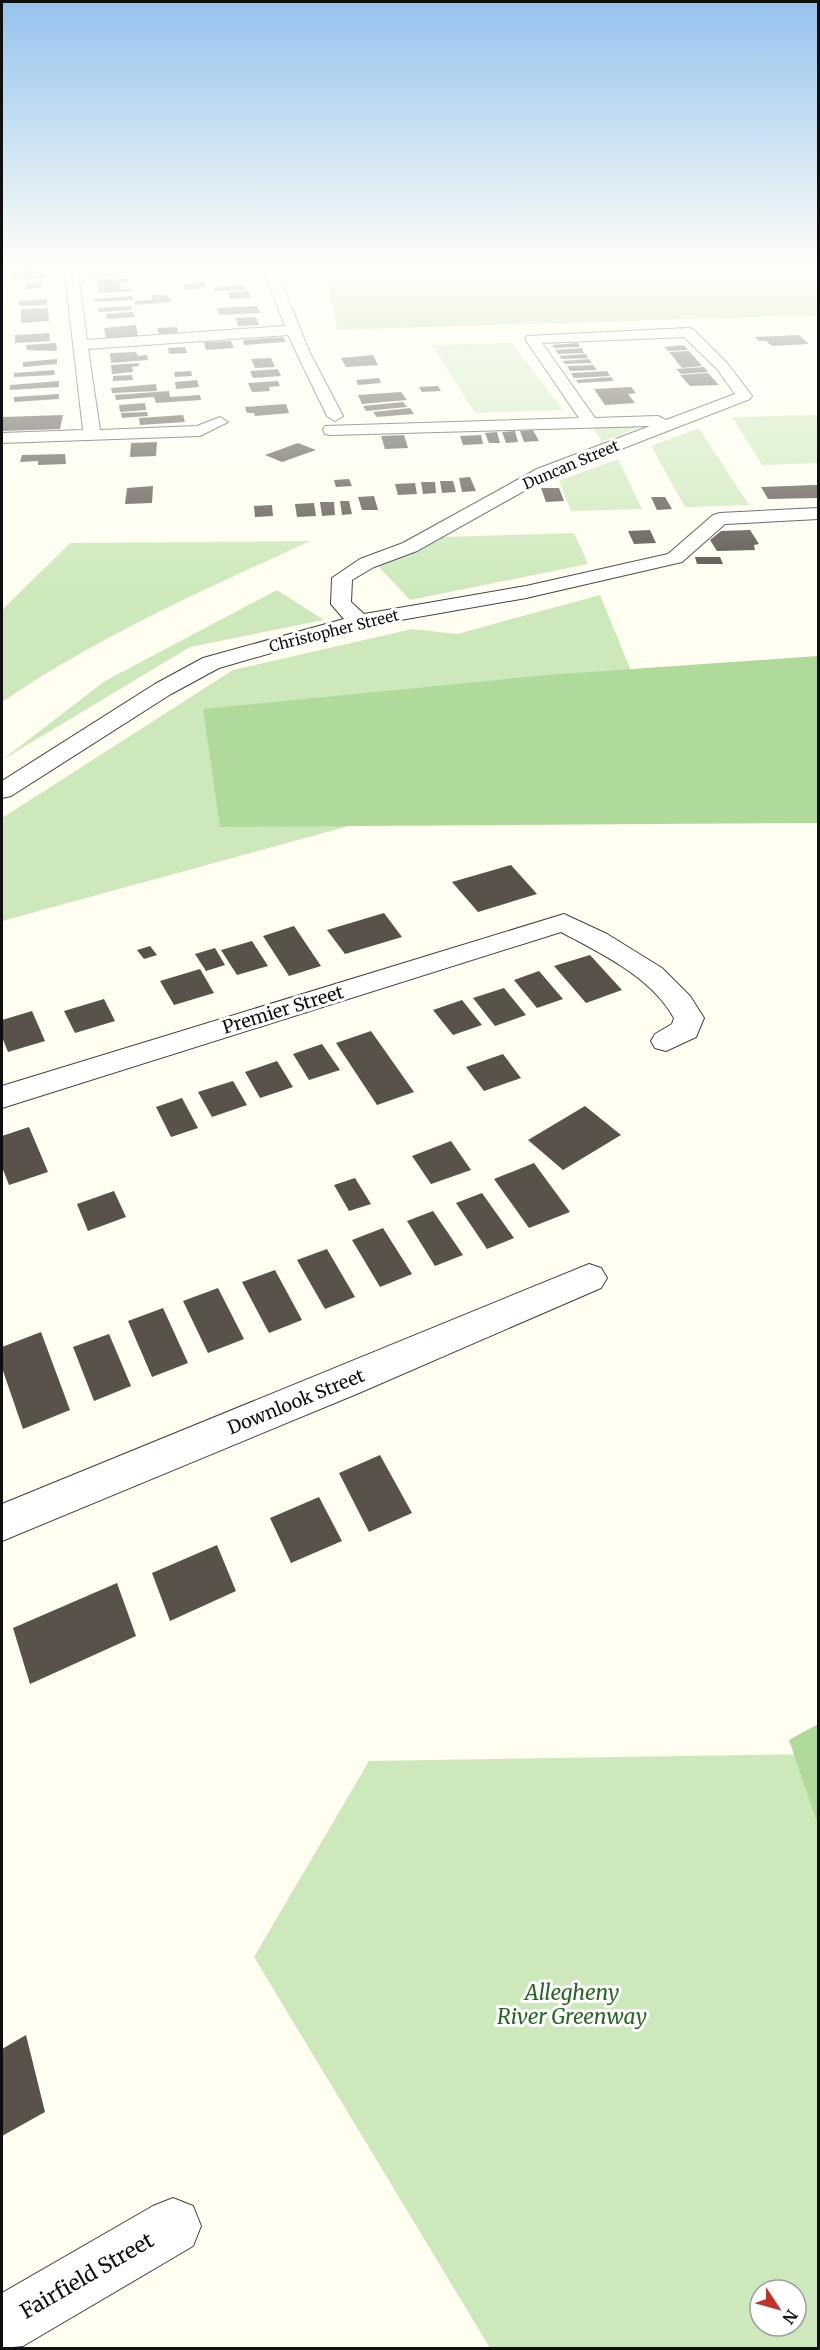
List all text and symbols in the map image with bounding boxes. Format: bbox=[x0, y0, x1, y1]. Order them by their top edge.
street label: Duncan Street bbox=[520, 436, 622, 493]
street label: Christopher Street bbox=[267, 605, 401, 656]
street label: Premier Street bbox=[220, 980, 346, 1039]
street label: Downlook Street bbox=[224, 1364, 368, 1440]
park label: Allegheny River Greenway bbox=[497, 1979, 647, 2030]
street label: Fairfield Street bbox=[15, 2226, 158, 2325]
north arrow bbox=[748, 2278, 808, 2338]
text: N bbox=[778, 2306, 802, 2328]

